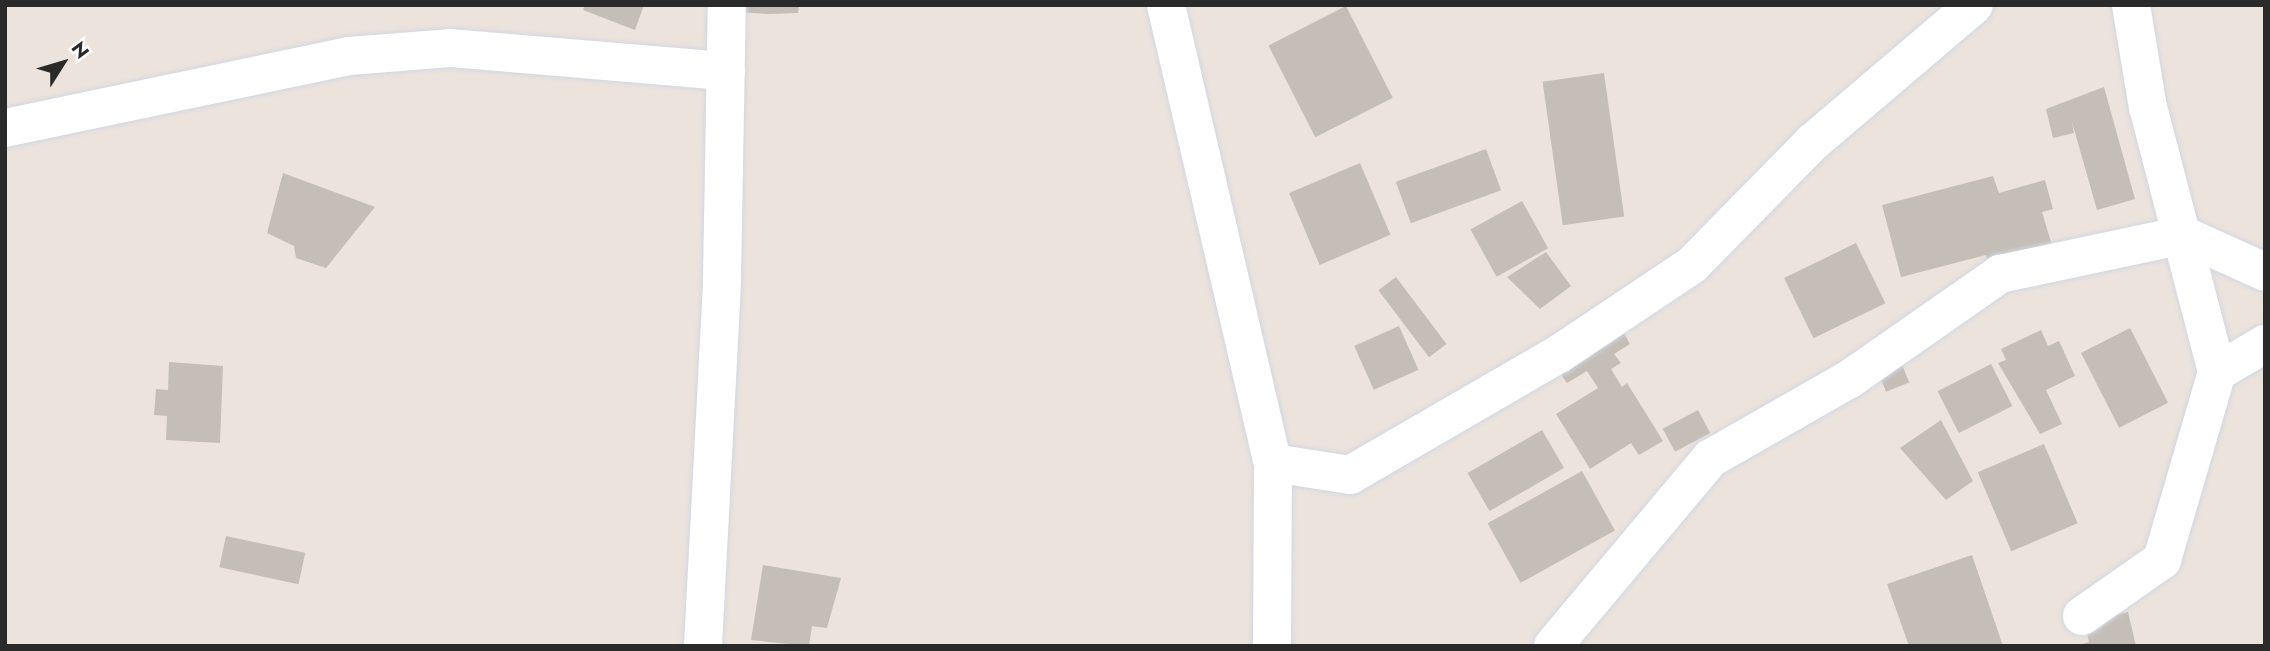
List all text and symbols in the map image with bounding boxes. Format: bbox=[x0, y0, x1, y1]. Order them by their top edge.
north arrow bbox=[28, 28, 98, 98]
text: N bbox=[65, 36, 95, 64]

